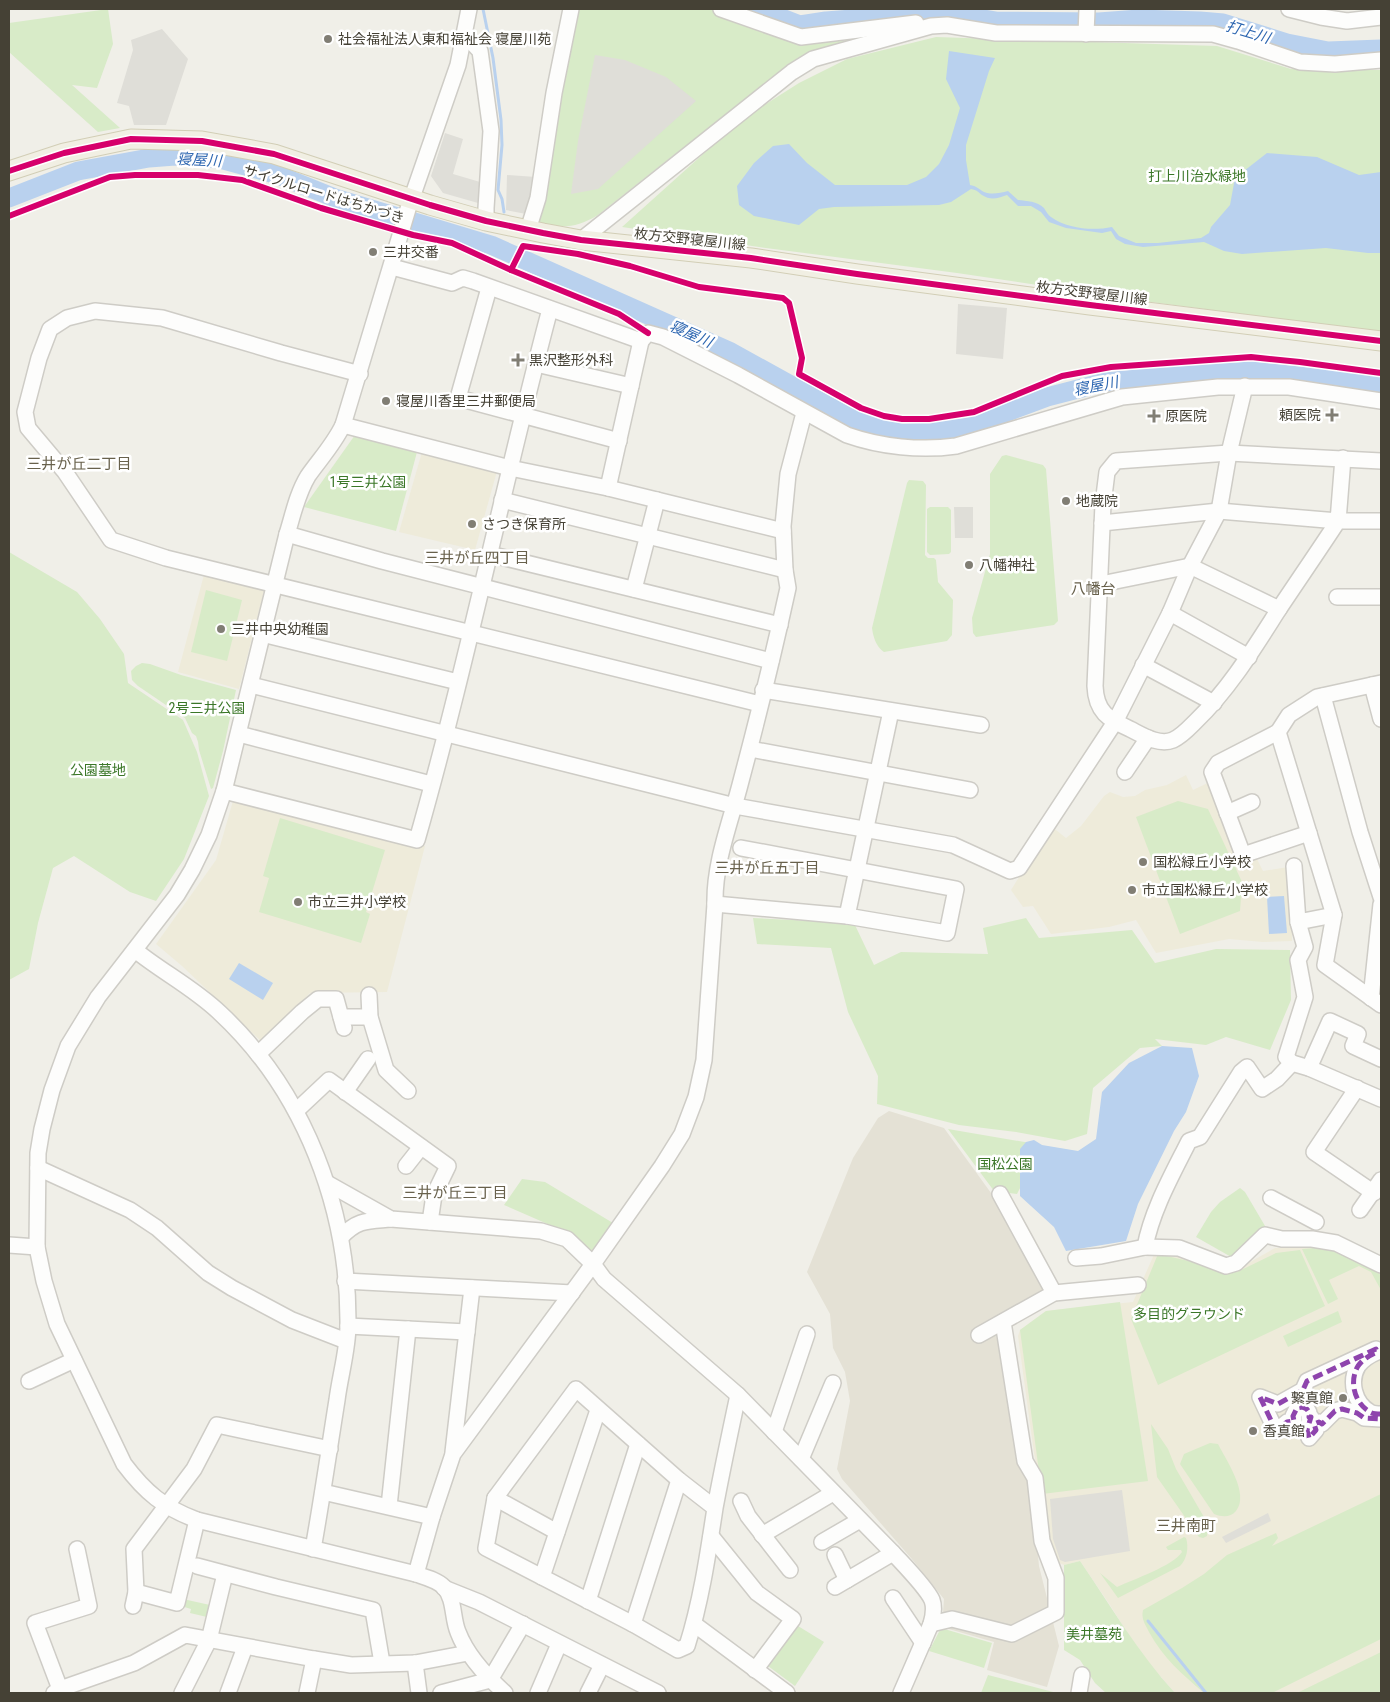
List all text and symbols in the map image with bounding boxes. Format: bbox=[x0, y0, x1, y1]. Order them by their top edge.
water label: 打上川 bbox=[1224, 17, 1274, 48]
place label: 社会福祉法人東和福祉会 寝屋川苑 bbox=[338, 31, 551, 47]
marker: 社会福祉法人東和福祉会 寝屋川苑 bbox=[322, 33, 334, 45]
water label: 寝屋川 bbox=[176, 150, 224, 170]
street label: サイクルロードはちかづき bbox=[242, 162, 406, 226]
park label: 打上川治水緑地 bbox=[1148, 168, 1246, 184]
street label: 枚方交野寝屋川線 bbox=[633, 225, 747, 253]
place label: 三井交番 bbox=[383, 244, 439, 260]
marker: 三井交番 bbox=[367, 246, 379, 258]
street label: 枚方交野寝屋川線 bbox=[1035, 278, 1149, 308]
water label: 寝屋川 bbox=[667, 317, 717, 352]
place label: 黒沢整形外科 bbox=[529, 352, 613, 368]
marker: 黒沢整形外科 bbox=[511, 353, 525, 367]
water label: 寝屋川 bbox=[1072, 372, 1122, 399]
place label: 寝屋川香里三井郵便局 bbox=[396, 393, 536, 409]
marker: 寝屋川香里三井郵便局 bbox=[380, 395, 392, 407]
place label: 頼医院 bbox=[1279, 407, 1321, 423]
place label: 原医院 bbox=[1165, 408, 1207, 424]
marker: 頼医院 bbox=[1325, 408, 1339, 422]
marker: 原医院 bbox=[1147, 409, 1161, 423]
district label: 三井が丘二丁目 bbox=[26, 455, 132, 473]
park label: 1号三井公園 bbox=[330, 474, 406, 490]
place label: 地蔵院 bbox=[1076, 493, 1118, 509]
marker: 地蔵院 bbox=[1060, 495, 1072, 507]
place label: さつき保育所 bbox=[482, 516, 566, 532]
marker: さつき保育所 bbox=[466, 518, 478, 530]
district label: 三井が丘四丁目 bbox=[424, 549, 530, 567]
place label: 八幡神社 bbox=[979, 557, 1035, 573]
marker: 八幡神社 bbox=[963, 559, 975, 571]
district label: 八幡台 bbox=[1070, 580, 1116, 598]
place label: 三井中央幼稚園 bbox=[231, 621, 329, 637]
marker: 三井中央幼稚園 bbox=[215, 623, 227, 635]
park label: 2号三井公園 bbox=[169, 700, 245, 716]
park label: 公園墓地 bbox=[70, 762, 126, 778]
place label: 国松緑丘小学校 bbox=[1153, 854, 1251, 870]
marker: 国松緑丘小学校 bbox=[1137, 856, 1149, 868]
district label: 三井が丘五丁目 bbox=[714, 859, 820, 877]
place label: 市立国松緑丘小学校 bbox=[1142, 882, 1268, 898]
marker: 市立国松緑丘小学校 bbox=[1126, 884, 1138, 896]
place label: 市立三井小学校 bbox=[308, 894, 406, 910]
marker: 市立三井小学校 bbox=[292, 896, 304, 908]
park label: 国松公園 bbox=[977, 1156, 1033, 1172]
district label: 三井が丘三丁目 bbox=[402, 1184, 508, 1202]
park label: 多目的グラウンド bbox=[1133, 1306, 1245, 1322]
place label: 繋真館 bbox=[1291, 1390, 1333, 1406]
marker: 繋真館 bbox=[1337, 1392, 1349, 1404]
place label: 香真館 bbox=[1263, 1423, 1305, 1439]
marker: 香真館 bbox=[1247, 1425, 1259, 1437]
district label: 三井南町 bbox=[1156, 1517, 1216, 1535]
park label: 美井墓苑 bbox=[1066, 1626, 1122, 1642]

